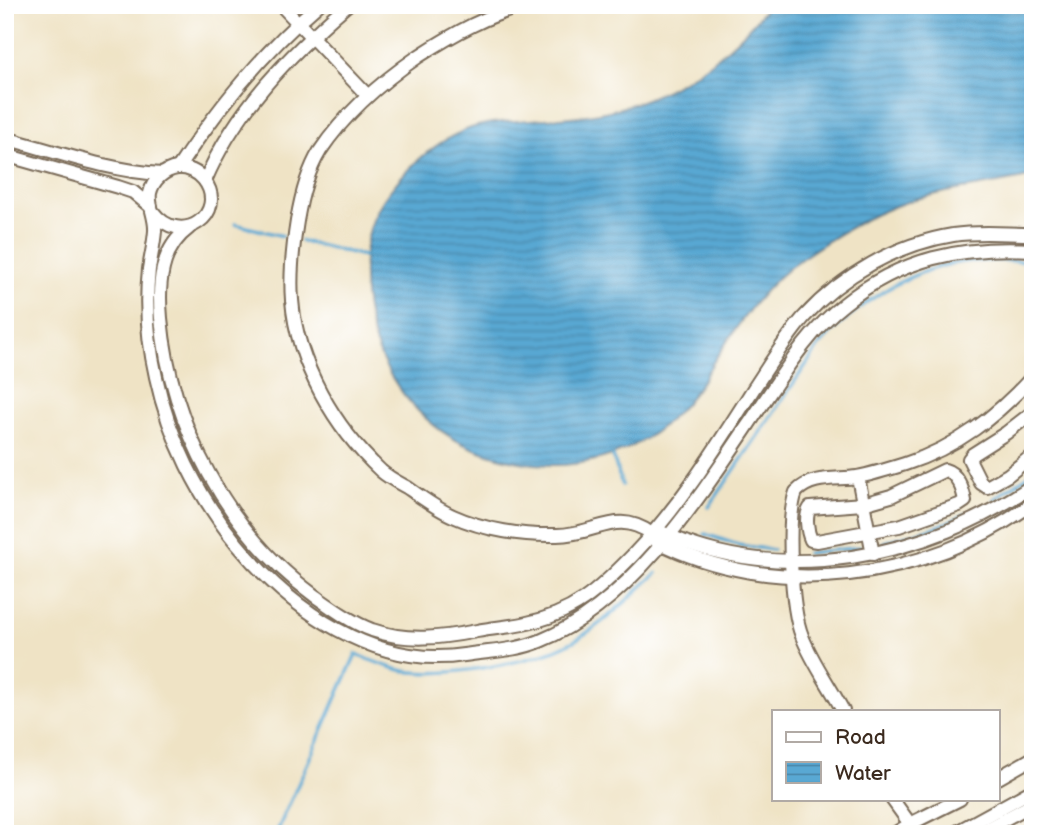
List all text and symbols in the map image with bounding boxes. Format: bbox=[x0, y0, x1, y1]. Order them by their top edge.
legend bbox=[772, 710, 1000, 800]
text: Road bbox=[835, 725, 886, 750]
text: Water bbox=[835, 761, 891, 786]

